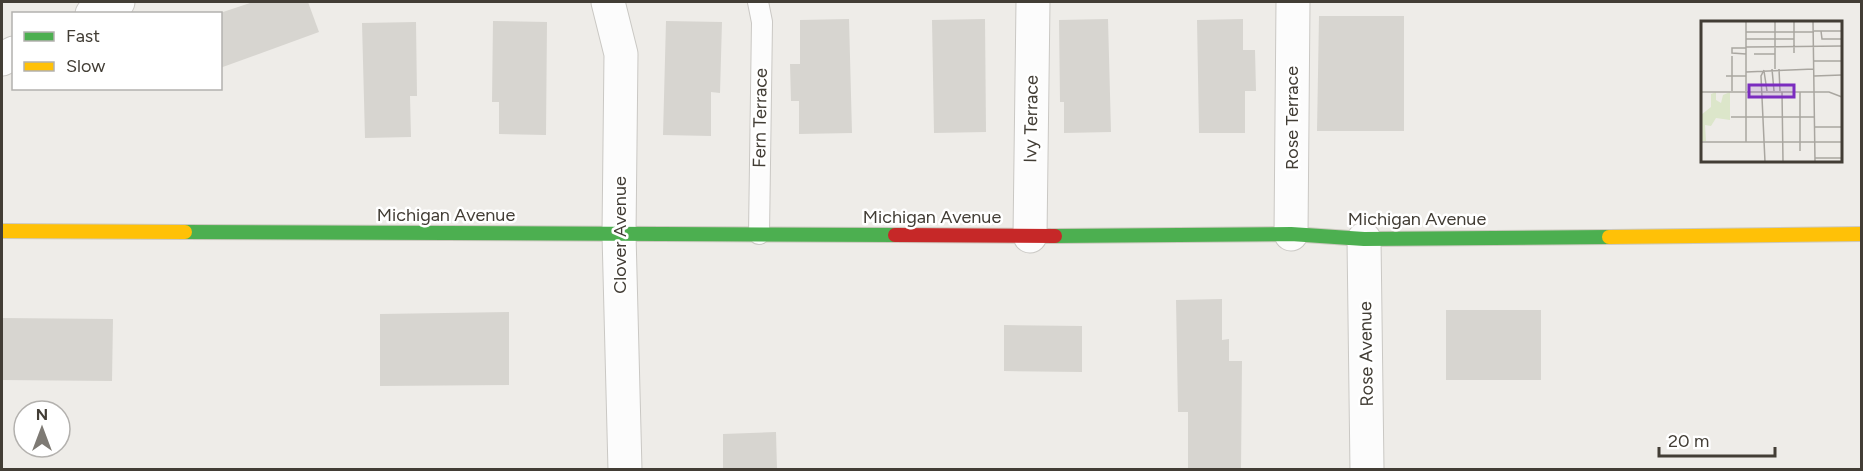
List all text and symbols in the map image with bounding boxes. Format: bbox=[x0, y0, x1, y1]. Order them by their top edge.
legend bbox=[12, 12, 222, 90]
inset map bbox=[1701, 21, 1842, 162]
text: Fast bbox=[66, 25, 100, 47]
text: Slow bbox=[66, 55, 105, 77]
street label: Rose Terrace bbox=[1281, 66, 1303, 170]
street label: Fern Terrace bbox=[748, 68, 772, 168]
street label: Ivy Terrace bbox=[1019, 75, 1043, 163]
street label: Clover Avenue bbox=[609, 176, 631, 294]
street label: Michigan Avenue bbox=[377, 204, 515, 226]
street label: Michigan Avenue bbox=[863, 206, 1001, 228]
street label: Michigan Avenue bbox=[1348, 208, 1486, 230]
street label: Rose Avenue bbox=[1354, 301, 1378, 407]
north arrow bbox=[12, 399, 72, 459]
text: N bbox=[36, 405, 48, 424]
scale bar bbox=[1659, 420, 1774, 458]
text: 20 m bbox=[1668, 430, 1709, 452]

